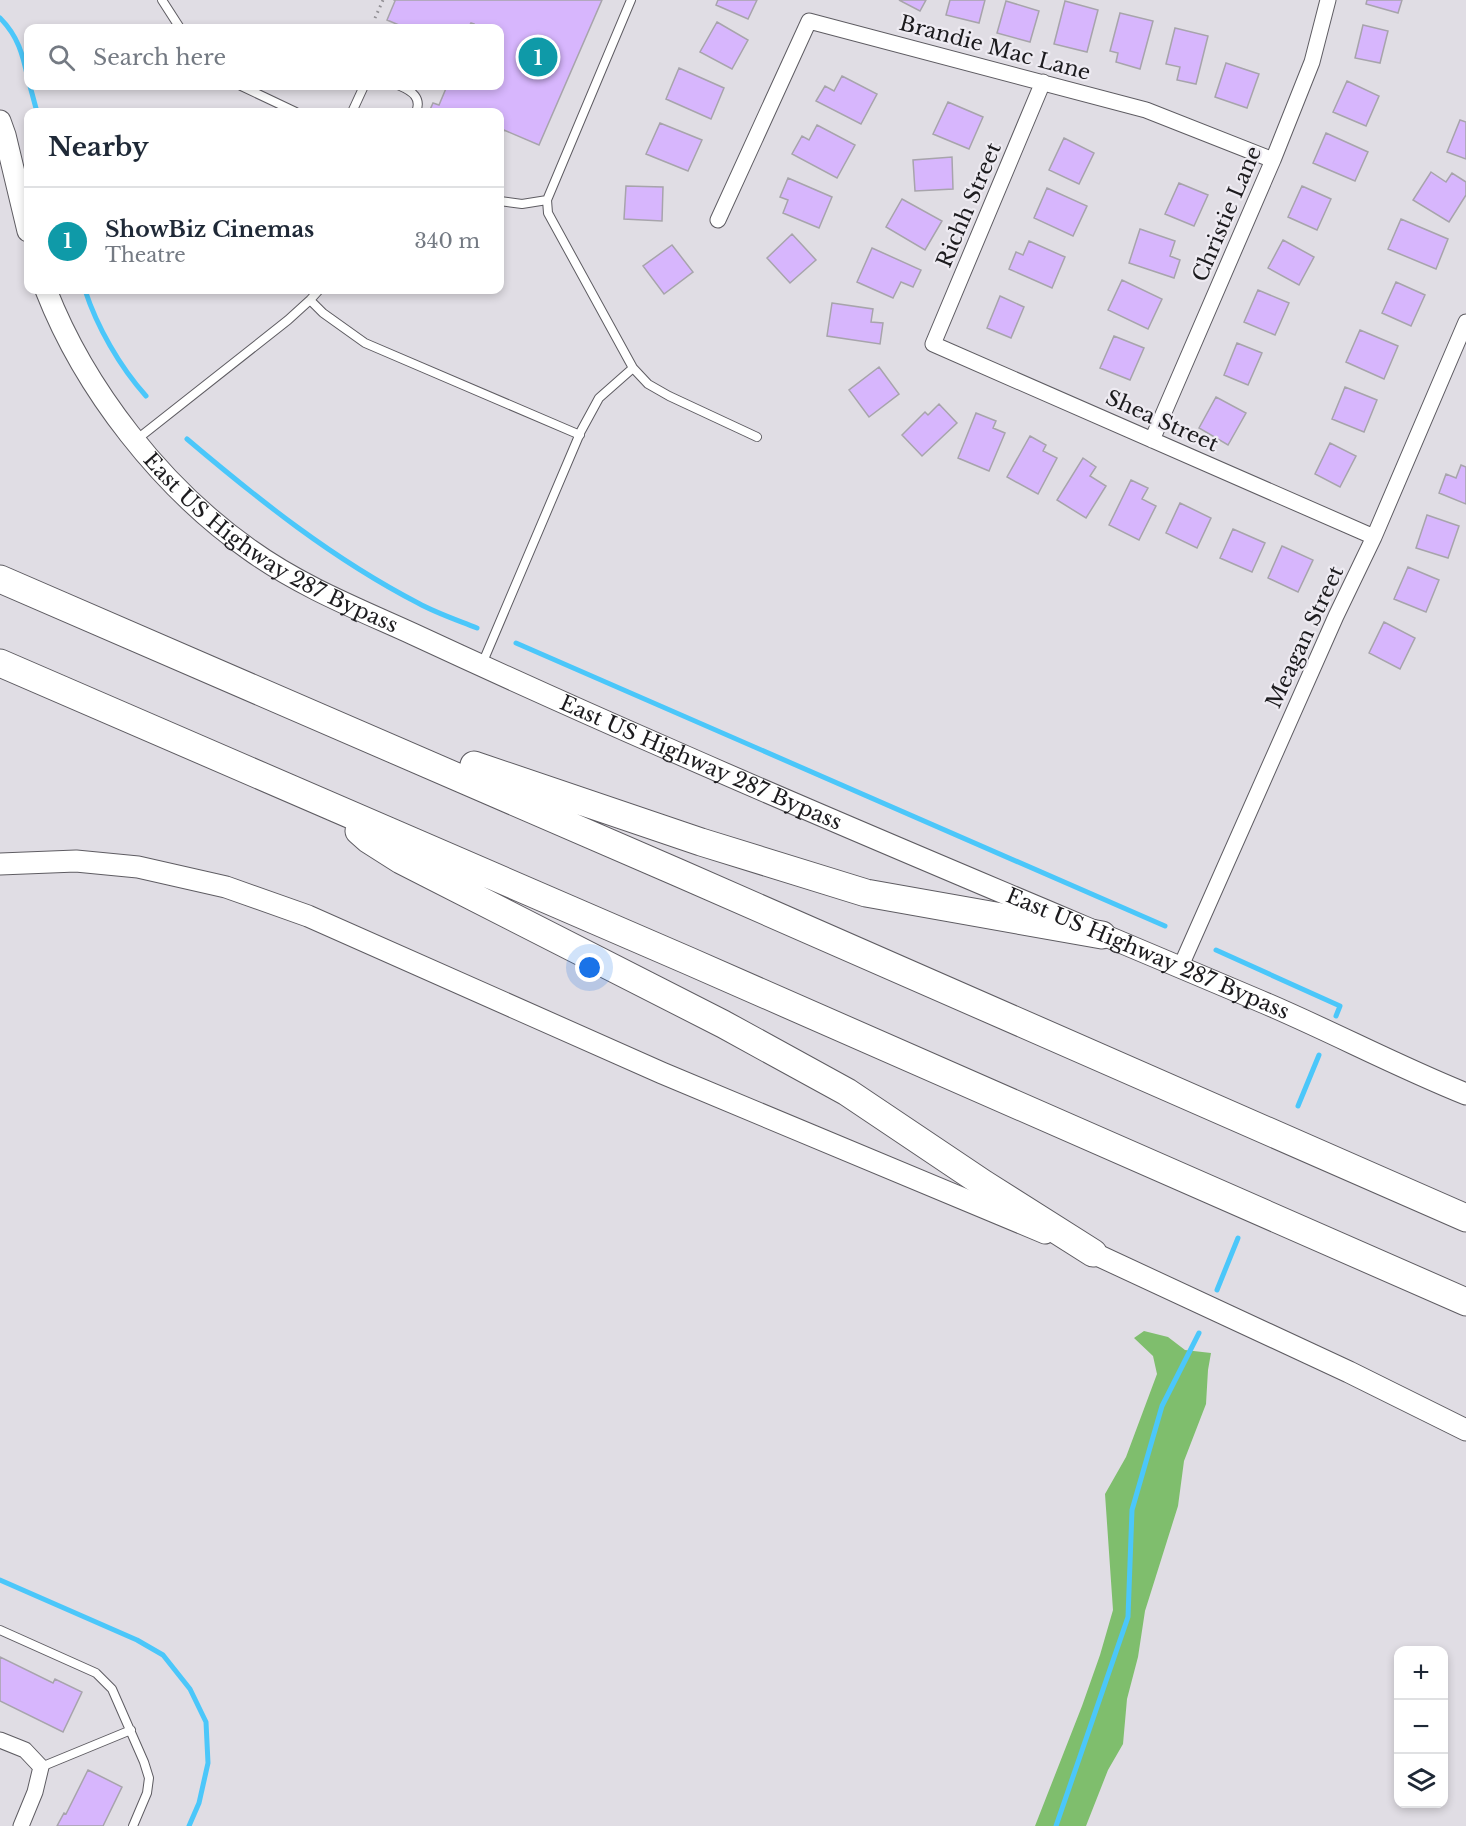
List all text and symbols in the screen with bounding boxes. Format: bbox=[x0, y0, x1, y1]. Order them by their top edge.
street label: Brandie Mac Lane bbox=[897, 10, 1093, 86]
search box bbox=[24, 24, 504, 90]
pin: 1 bbox=[518, 34, 558, 80]
icon: search bbox=[45, 41, 78, 74]
text: Search here bbox=[93, 44, 226, 71]
text: Nearby bbox=[48, 131, 149, 163]
street label: Richh Street bbox=[931, 139, 1007, 271]
street label: Christie Lane bbox=[1187, 142, 1267, 286]
text: ShowBiz Cinemas bbox=[105, 216, 314, 243]
text: 1 bbox=[63, 229, 72, 253]
text: 340 m bbox=[415, 229, 480, 253]
text: Theatre bbox=[105, 243, 186, 267]
street label: Shea Street bbox=[1102, 385, 1222, 457]
street label: East US Highway 287 Bypass bbox=[138, 447, 402, 639]
street label: Meagan Street bbox=[1261, 562, 1349, 712]
street label: East US Highway 287 Bypass bbox=[556, 690, 846, 836]
street label: East US Highway 287 Bypass bbox=[1002, 882, 1294, 1025]
your location bbox=[575, 953, 604, 982]
map controls bbox=[1394, 1646, 1448, 1808]
button: + bbox=[1394, 1646, 1448, 1700]
button: − bbox=[1394, 1700, 1448, 1754]
button: layers bbox=[1394, 1754, 1448, 1808]

